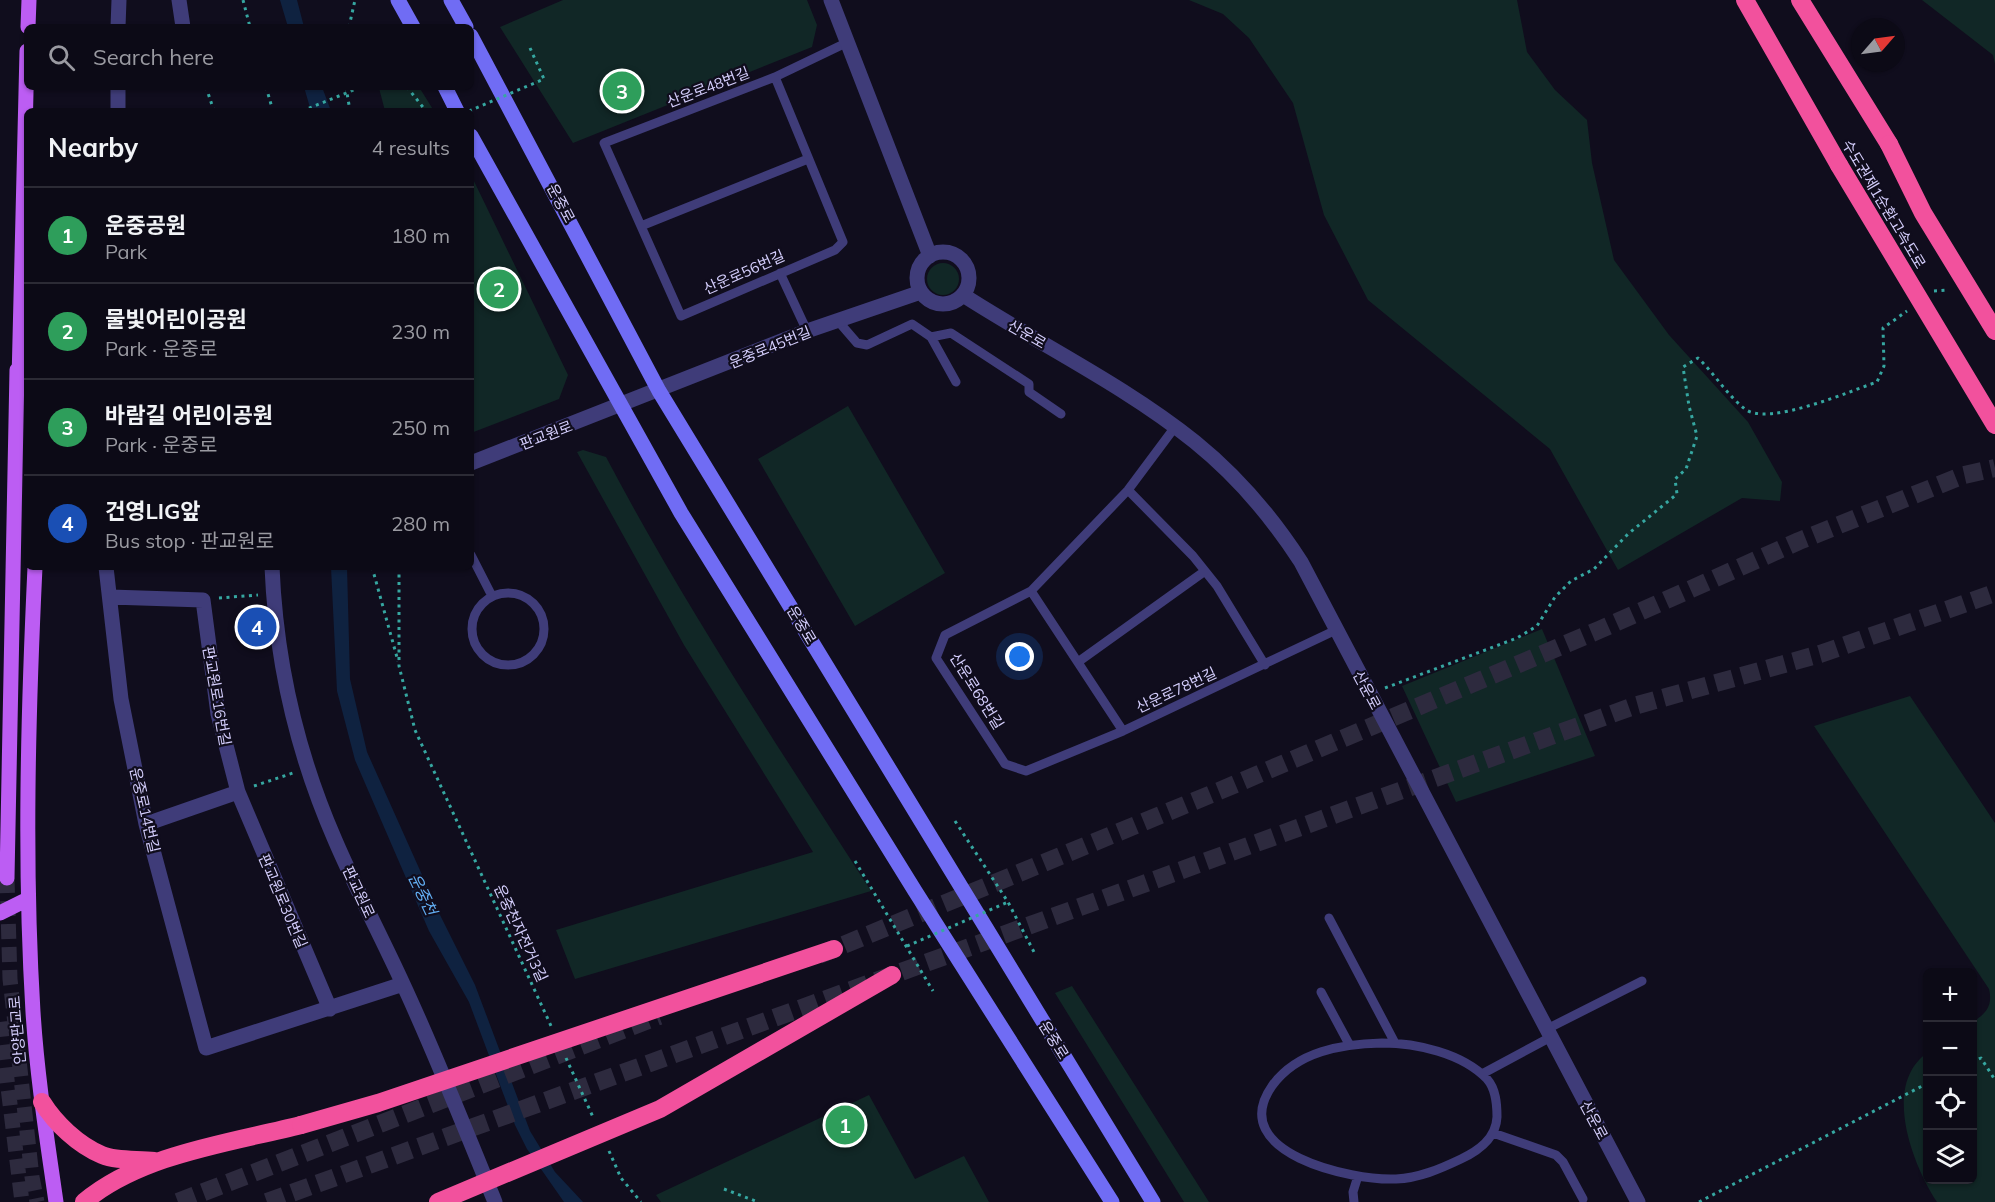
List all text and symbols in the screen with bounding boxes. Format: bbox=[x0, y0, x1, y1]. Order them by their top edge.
north arrow bbox=[1851, 18, 1905, 72]
search box bbox=[24, 24, 474, 90]
icon: search bbox=[45, 41, 78, 74]
text: Search here bbox=[93, 43, 214, 71]
street label: 산운로48번길 bbox=[664, 63, 752, 111]
pin: 3 bbox=[602, 68, 642, 113]
text: Nearby bbox=[48, 131, 138, 164]
text: 4 results bbox=[372, 135, 450, 160]
street label: 수도권제1순환고속도로 bbox=[1838, 136, 1930, 272]
street label: 운중로 bbox=[543, 180, 579, 226]
text: 운중공원 bbox=[105, 211, 186, 239]
text: 1 bbox=[62, 223, 74, 248]
text: 180 m bbox=[391, 223, 450, 248]
text: Park bbox=[105, 239, 147, 264]
street label: 산운로56번길 bbox=[700, 246, 788, 298]
pin: 2 bbox=[480, 266, 518, 312]
text: 물빛어린이공원 bbox=[105, 305, 247, 333]
street label: 산운로 bbox=[1004, 315, 1050, 353]
text: 2 bbox=[62, 319, 74, 344]
text: 230 m bbox=[391, 319, 450, 344]
street label: 운중로45번길 bbox=[726, 322, 814, 372]
text: Park · 운중로 bbox=[105, 336, 217, 361]
text: 바람길 어린이공원 bbox=[105, 401, 273, 429]
text: 3 bbox=[62, 415, 74, 440]
text: 250 m bbox=[391, 415, 450, 440]
street label: 판교원로 bbox=[517, 416, 575, 454]
text: Park · 운중로 bbox=[105, 432, 217, 457]
text: 건영LIG앞 bbox=[105, 497, 201, 525]
text: 4 bbox=[62, 511, 74, 536]
text: 280 m bbox=[391, 511, 450, 536]
text: Bus stop · 판교원로 bbox=[105, 528, 274, 553]
street label: 운중로 bbox=[783, 602, 821, 648]
pin: 4 bbox=[238, 604, 276, 650]
your location bbox=[1005, 642, 1034, 671]
street label: 판교원로16번길 bbox=[199, 645, 235, 747]
street label: 산운로68번길 bbox=[946, 649, 1008, 733]
street label: 산운로78번길 bbox=[1133, 663, 1219, 717]
street label: 산운로 bbox=[1349, 667, 1385, 713]
street label: 운중로14번길 bbox=[126, 765, 164, 855]
street label: 판교원로30번길 bbox=[255, 851, 311, 951]
street label: 판교원로 bbox=[339, 863, 379, 921]
water label: 운중천 bbox=[404, 870, 443, 920]
street label: 운중천자전거3길 bbox=[490, 881, 552, 985]
map controls bbox=[1923, 968, 1977, 1184]
button: + bbox=[1923, 968, 1977, 1022]
street label: 안양판교로 bbox=[5, 995, 29, 1065]
street label: 운중로 bbox=[1035, 1017, 1073, 1063]
button: − bbox=[1923, 1022, 1977, 1076]
button: locate bbox=[1923, 1076, 1977, 1130]
street label: 산운로 bbox=[1576, 1097, 1612, 1143]
pin: 1 bbox=[826, 1102, 864, 1148]
button: layers bbox=[1923, 1130, 1977, 1184]

